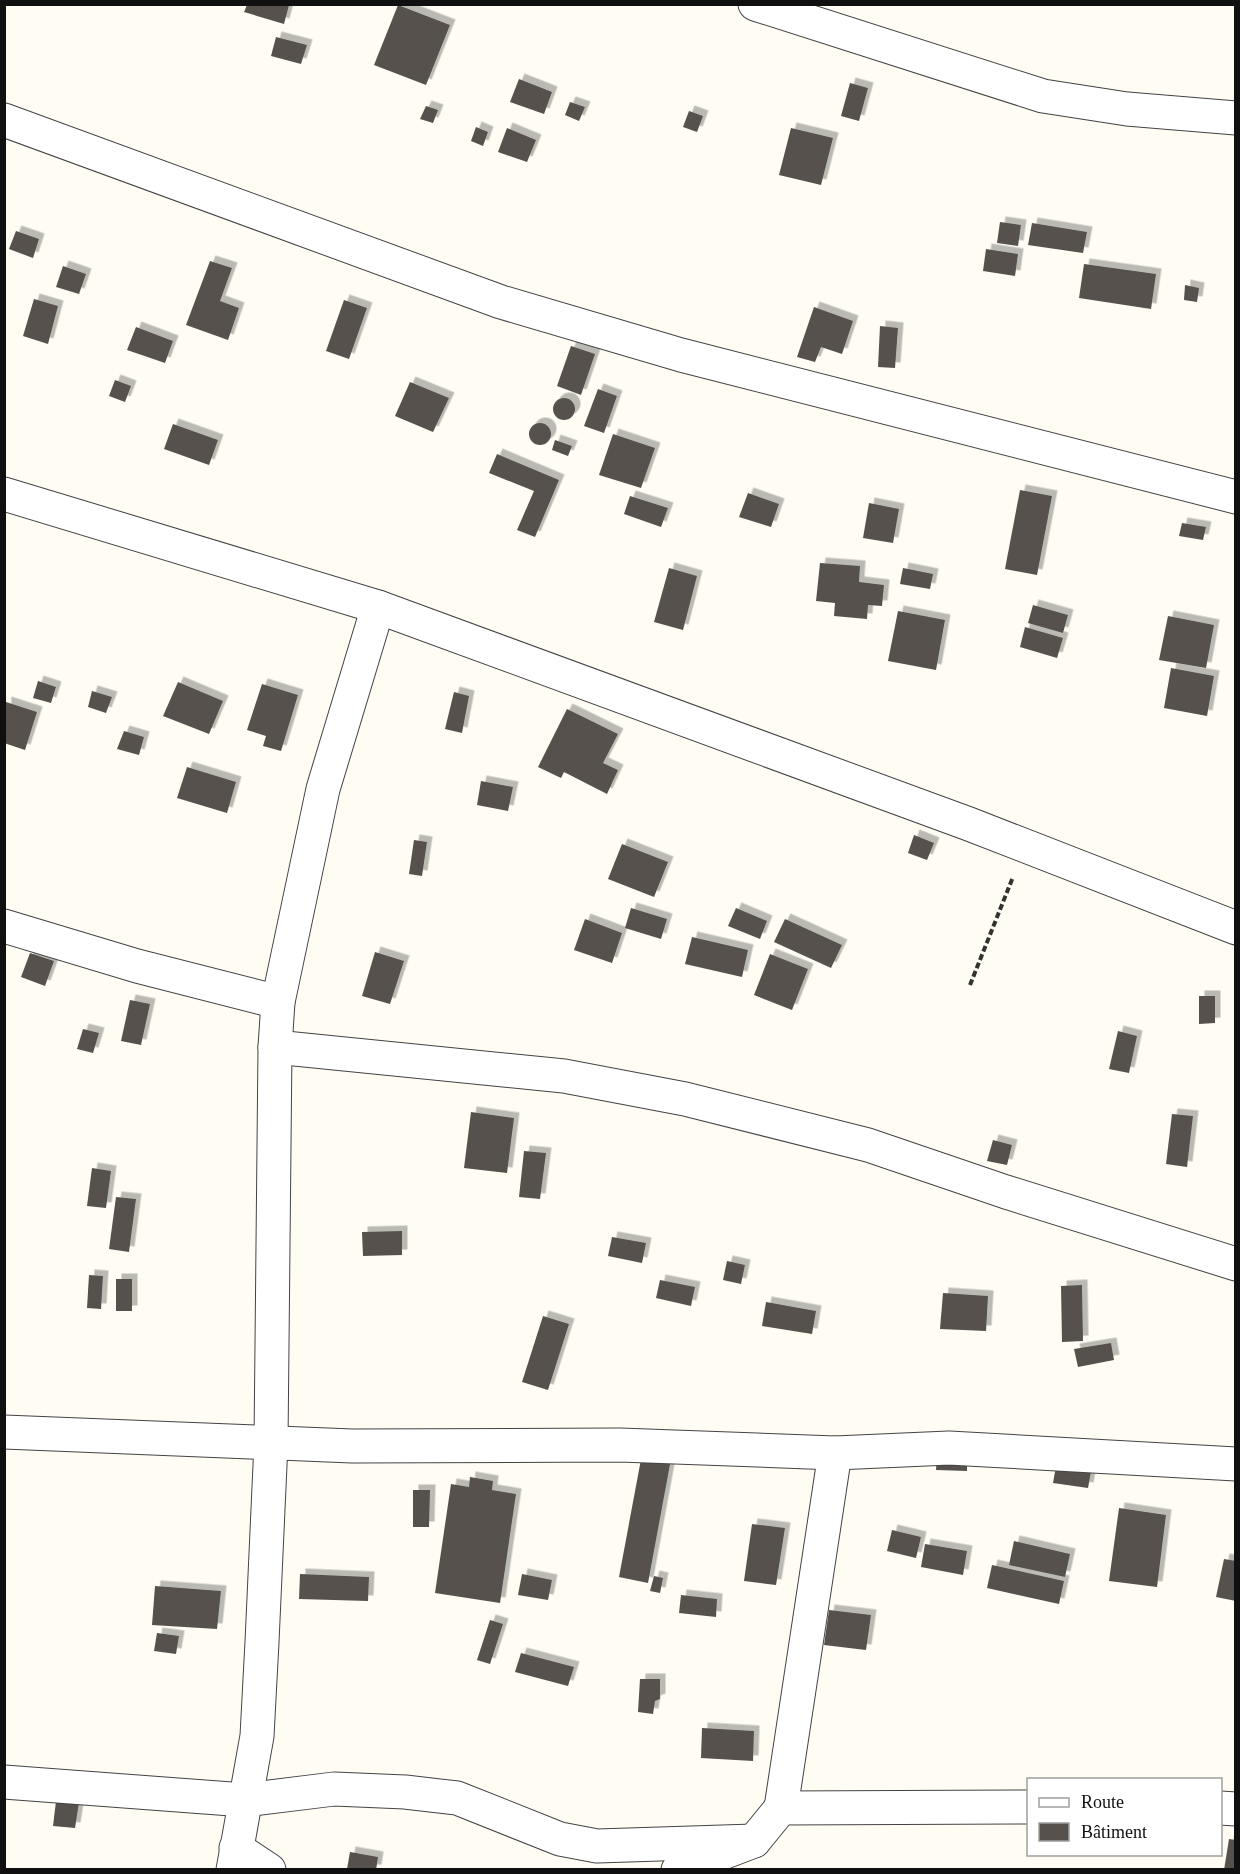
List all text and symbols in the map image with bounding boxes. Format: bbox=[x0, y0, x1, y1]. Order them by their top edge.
legend bbox=[1027, 1778, 1222, 1856]
text: Route bbox=[1081, 1792, 1124, 1812]
text: Bâtiment bbox=[1081, 1822, 1147, 1842]

